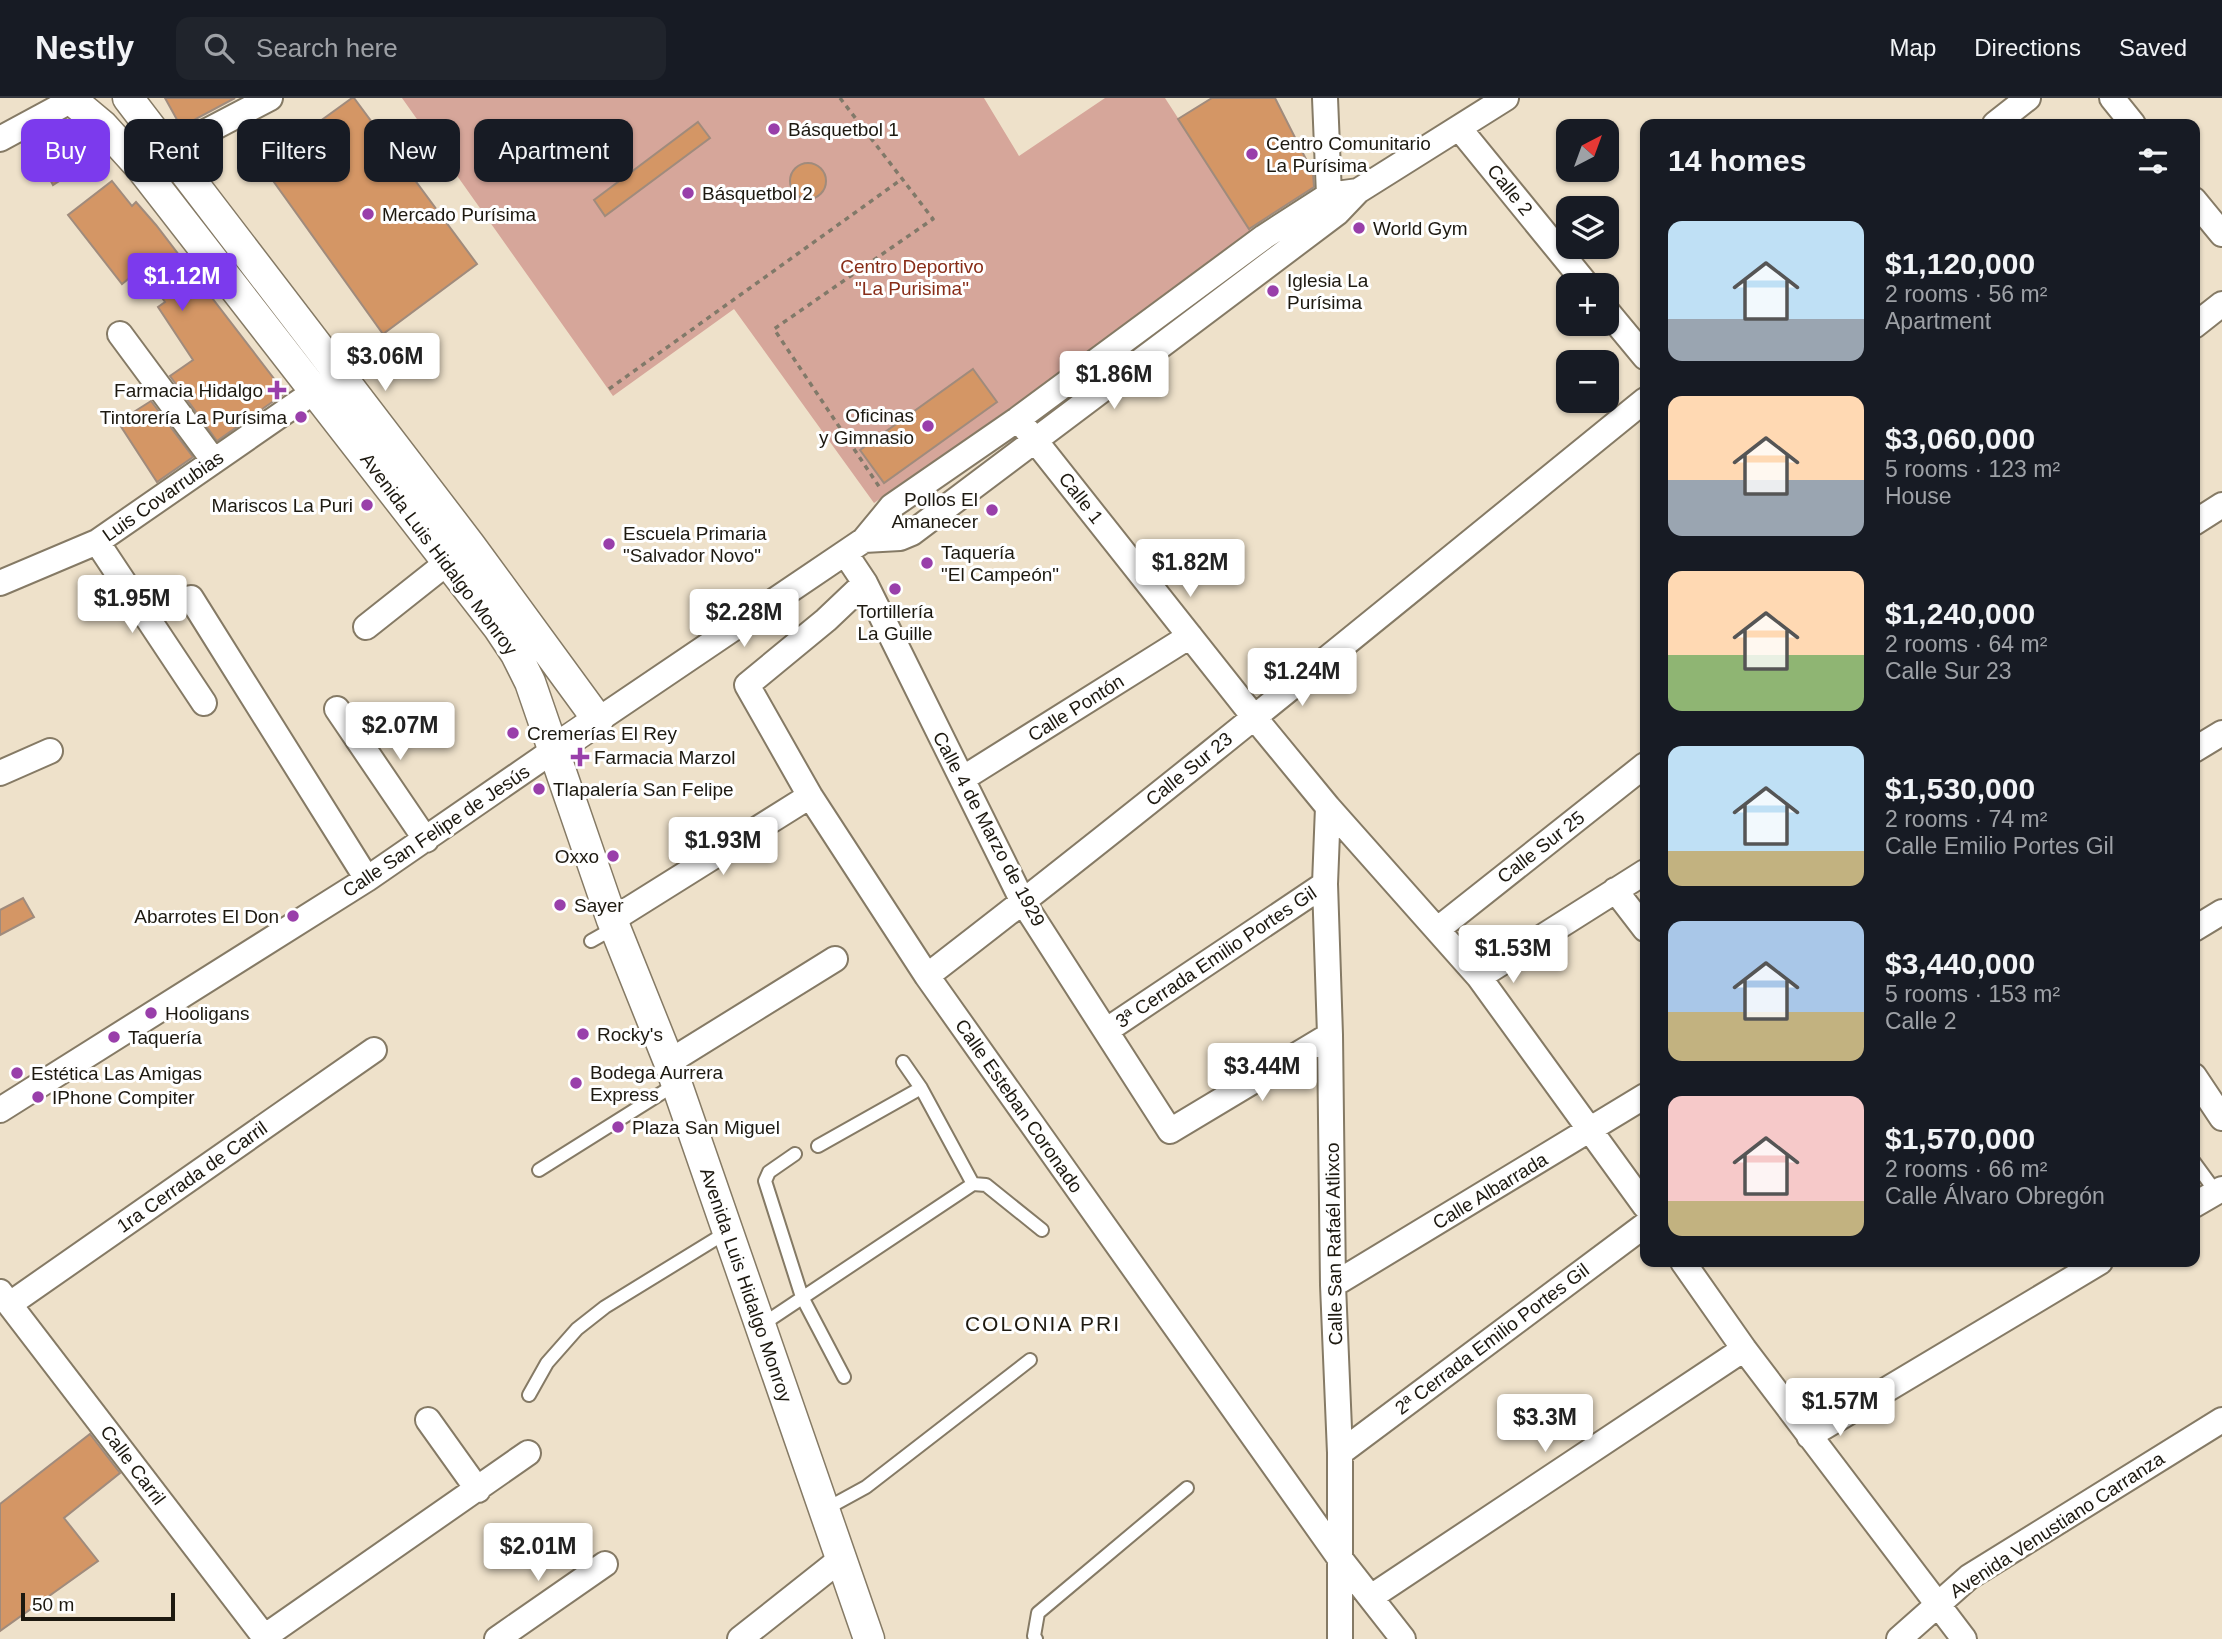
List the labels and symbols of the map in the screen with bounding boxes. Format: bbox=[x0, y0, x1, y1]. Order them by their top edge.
place label: Básquetbol 1 bbox=[788, 119, 899, 140]
north arrow bbox=[1556, 119, 1619, 182]
marker: Básquetbol 1 bbox=[766, 121, 782, 137]
place label: Centro Comunitario La Purísima bbox=[1266, 133, 1431, 176]
marker: Centro Comunitario La Purísima bbox=[1244, 146, 1260, 162]
street label: Calle 2 bbox=[1483, 160, 1537, 220]
place label: Básquetbol 2 bbox=[702, 183, 813, 204]
marker: Básquetbol 2 bbox=[680, 185, 696, 201]
place label: Mercado Purísima bbox=[382, 204, 537, 225]
marker: Mercado Purísima bbox=[360, 206, 376, 222]
place label: World Gym bbox=[1373, 218, 1468, 239]
marker: World Gym bbox=[1351, 220, 1367, 236]
pin: $1.12M bbox=[125, 254, 239, 313]
park label: Centro Deportivo "La Purisima" bbox=[840, 256, 984, 299]
place label: Iglesia La Purísima bbox=[1287, 270, 1369, 313]
marker: Iglesia La Purísima bbox=[1265, 283, 1281, 299]
pin: $3.06M bbox=[328, 334, 442, 393]
pin: $1.86M bbox=[1057, 352, 1171, 411]
place label: Farmacia Hidalgo bbox=[114, 380, 263, 401]
marker: Farmacia Hidalgo bbox=[269, 382, 285, 398]
place label: Oficinas y Gimnasio bbox=[819, 405, 914, 448]
place label: Tintorería La Purísima bbox=[100, 407, 287, 428]
marker: Tintorería La Purísima bbox=[293, 409, 309, 425]
marker: Oficinas y Gimnasio bbox=[920, 418, 936, 434]
street label: Luis Covarrubias bbox=[99, 447, 227, 545]
street label: Avenida Luis Hidalgo Monroy bbox=[356, 449, 522, 659]
street label: Calle 1 bbox=[1055, 468, 1107, 528]
place label: Pollos El Amanecer bbox=[891, 489, 979, 532]
place label: Mariscos La Puri bbox=[212, 495, 353, 516]
marker: Mariscos La Puri bbox=[359, 497, 375, 513]
marker: Pollos El Amanecer bbox=[984, 502, 1000, 518]
place label: Escuela Primaria "Salvador Novo" bbox=[623, 523, 767, 566]
marker: Escuela Primaria "Salvador Novo" bbox=[601, 536, 617, 552]
pin: $1.82M bbox=[1133, 540, 1247, 599]
place label: Taquería "El Campeón" bbox=[941, 542, 1059, 585]
marker: Taquería "El Campeón" bbox=[919, 555, 935, 571]
pin: $1.95M bbox=[75, 575, 189, 635]
marker: Tortillería La Guille bbox=[887, 581, 903, 597]
pin: $2.28M bbox=[687, 589, 801, 649]
place label: Tortillería La Guille bbox=[856, 601, 934, 644]
pin: $1.24M bbox=[1245, 648, 1359, 708]
street label: Calle Pontón bbox=[1024, 670, 1128, 746]
pin: $2.07M bbox=[343, 702, 457, 762]
place label: Cremerías El Rey bbox=[527, 723, 677, 744]
marker: Cremerías El Rey bbox=[505, 725, 521, 741]
street label: Calle 4 de Marzo de 1929 bbox=[929, 728, 1049, 930]
street label: Calle Sur 23 bbox=[1142, 728, 1236, 810]
place label: Farmacia Marzol bbox=[594, 747, 735, 768]
marker: Farmacia Marzol bbox=[572, 749, 588, 765]
street label: Calle San Felipe de Jesús bbox=[339, 761, 533, 901]
place label: Tlapalería San Felipe bbox=[553, 779, 734, 800]
marker: Tlapalería San Felipe bbox=[531, 781, 547, 797]
street label: Calle Sur 25 bbox=[1493, 807, 1589, 887]
pin: $1.93M bbox=[666, 818, 780, 877]
place label: Oxxo bbox=[555, 846, 599, 867]
marker: Oxxo bbox=[605, 848, 621, 864]
street label: 3ª Cerrada Emilio Portes Gil bbox=[1112, 882, 1320, 1032]
place label: Sayer bbox=[574, 895, 624, 916]
marker: Sayer bbox=[552, 897, 568, 913]
place label: Abarrotes El Don bbox=[134, 906, 279, 927]
marker: Abarrotes El Don bbox=[285, 908, 301, 924]
pin: $1.53M bbox=[1456, 926, 1570, 985]
place label: Hooligans bbox=[165, 1003, 250, 1024]
marker: Hooligans bbox=[143, 1005, 159, 1021]
street label: Calle Esteban Coronado bbox=[951, 1015, 1087, 1197]
place label: Rocky's bbox=[597, 1024, 663, 1045]
marker: Rocky's bbox=[575, 1026, 591, 1042]
place label: Taquería bbox=[128, 1027, 202, 1048]
marker: Taquería bbox=[106, 1029, 122, 1045]
pin: $3.44M bbox=[1205, 1044, 1319, 1103]
place label: Bodega Aurrera Express bbox=[590, 1062, 724, 1105]
place label: Estética Las Amigas bbox=[31, 1063, 202, 1084]
marker: Estética Las Amigas bbox=[9, 1065, 25, 1081]
marker: Bodega Aurrera Express bbox=[568, 1075, 584, 1091]
place label: IPhone Compiter bbox=[52, 1087, 195, 1108]
marker: IPhone Compiter bbox=[30, 1089, 46, 1105]
street label: 1ra Cerrada de Carril bbox=[113, 1117, 271, 1237]
place label: Plaza San Miguel bbox=[632, 1117, 780, 1138]
marker: Plaza San Miguel bbox=[610, 1119, 626, 1135]
street label: Calle San Rafaél Atlixco bbox=[1322, 1142, 1346, 1346]
street label: Calle Albarrada bbox=[1429, 1148, 1551, 1233]
street label: Avenida Luis Hidalgo Monroy bbox=[696, 1165, 796, 1406]
street label: 2ª Cerrada Emilio Portes Gil bbox=[1391, 1259, 1593, 1419]
district label: COLONIA PRI bbox=[965, 1312, 1121, 1335]
pin: $1.57M bbox=[1783, 1378, 1897, 1438]
pin: $3.3M bbox=[1496, 1394, 1594, 1454]
street label: Calle Carril bbox=[96, 1421, 170, 1509]
street label: Avenida Venustiano Carranza bbox=[1946, 1448, 2168, 1602]
pin: $2.01M bbox=[481, 1524, 595, 1583]
scale bar bbox=[21, 1590, 175, 1622]

